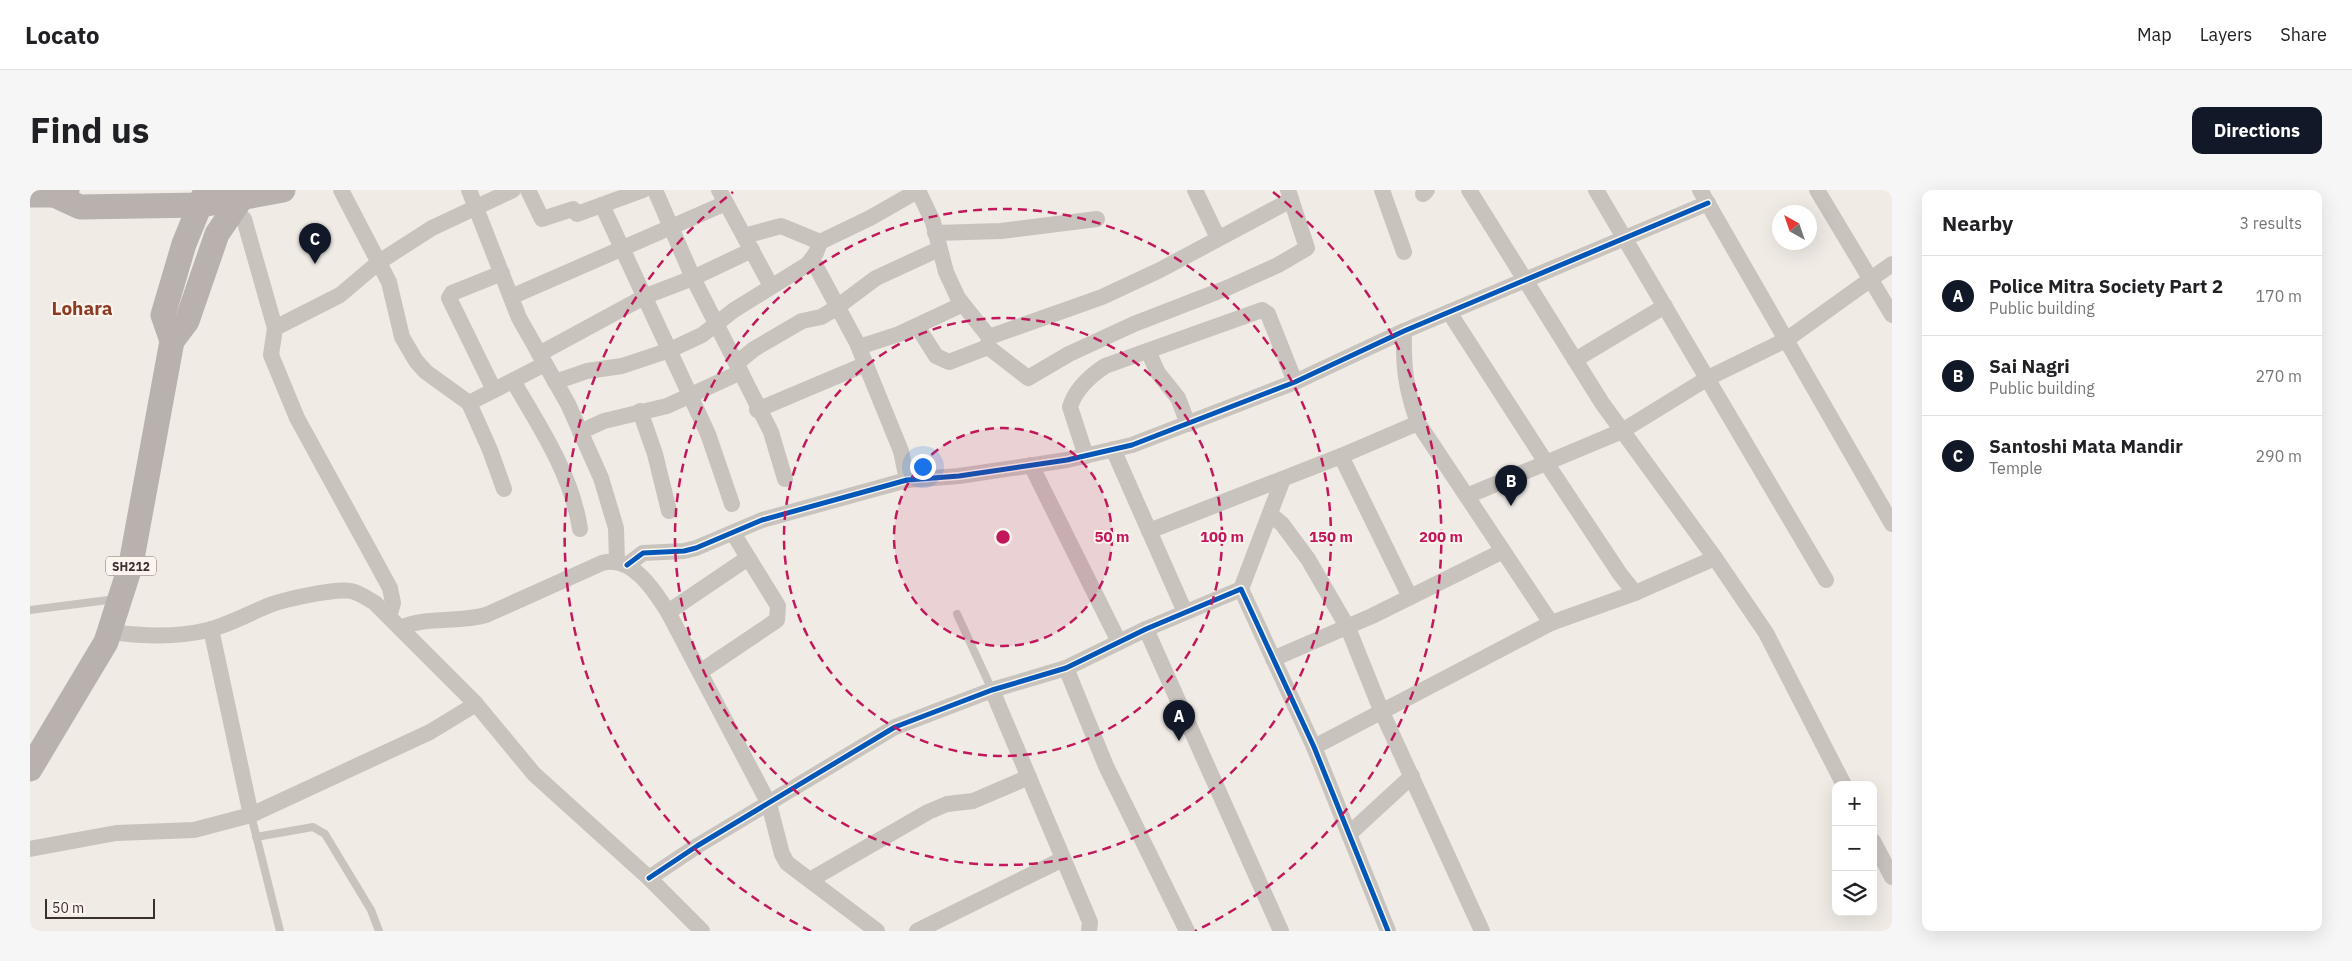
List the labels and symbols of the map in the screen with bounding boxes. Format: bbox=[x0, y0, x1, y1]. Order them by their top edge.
north arrow bbox=[1772, 205, 1817, 250]
pin: C bbox=[299, 223, 331, 264]
district label: Lohara bbox=[52, 296, 113, 320]
your location bbox=[910, 454, 936, 480]
pin: B bbox=[1495, 465, 1527, 506]
text: 50 m bbox=[1095, 527, 1129, 546]
text: 100 m bbox=[1200, 527, 1244, 546]
text: 150 m bbox=[1309, 527, 1353, 546]
text: 200 m bbox=[1419, 527, 1463, 546]
centre of rings bbox=[994, 528, 1012, 546]
road number: SH212 bbox=[106, 556, 156, 576]
pin: A bbox=[1163, 700, 1195, 741]
scale bar bbox=[45, 896, 155, 919]

